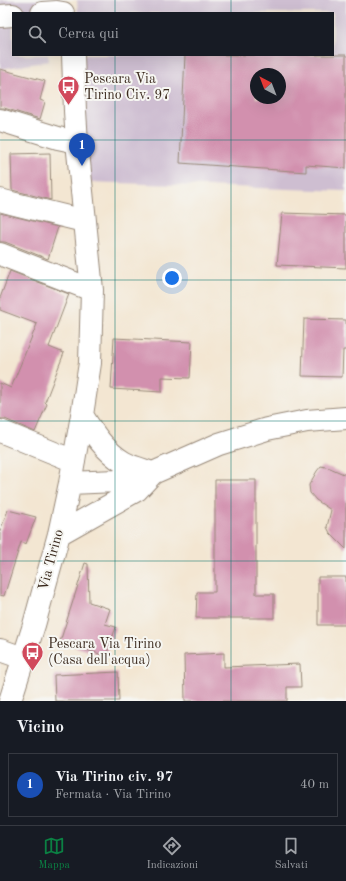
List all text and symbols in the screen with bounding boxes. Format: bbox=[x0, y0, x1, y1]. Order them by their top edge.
search box bbox=[12, 12, 334, 56]
icon: search bbox=[26, 23, 48, 45]
text: Cerca qui bbox=[58, 27, 119, 42]
north arrow bbox=[250, 68, 286, 104]
place label: Pescara Via Tirino Civ. 97 bbox=[84, 72, 170, 102]
bus stop icon: Pescara Via Tirino Civ. 97 bbox=[55, 74, 81, 107]
pin: 1 bbox=[69, 133, 95, 166]
your location bbox=[162, 268, 182, 288]
street label: Via Tirino bbox=[36, 528, 66, 592]
place label: Pescara Via Tirino (Casa dell'acqua) bbox=[48, 637, 162, 667]
bus stop icon: Pescara Via Tirino (Casa dell'acqua) bbox=[19, 639, 45, 672]
text: Vicino bbox=[16, 719, 64, 736]
text: Via Tirino civ. 97 bbox=[55, 770, 173, 785]
text: 1 bbox=[26, 778, 34, 791]
text: 40 m bbox=[300, 778, 329, 791]
text: Fermata · Via Tirino bbox=[55, 788, 171, 801]
tab: Mappa bbox=[38, 835, 70, 873]
tab: Indicazioni bbox=[147, 835, 198, 873]
tab: Salvati bbox=[275, 835, 308, 873]

